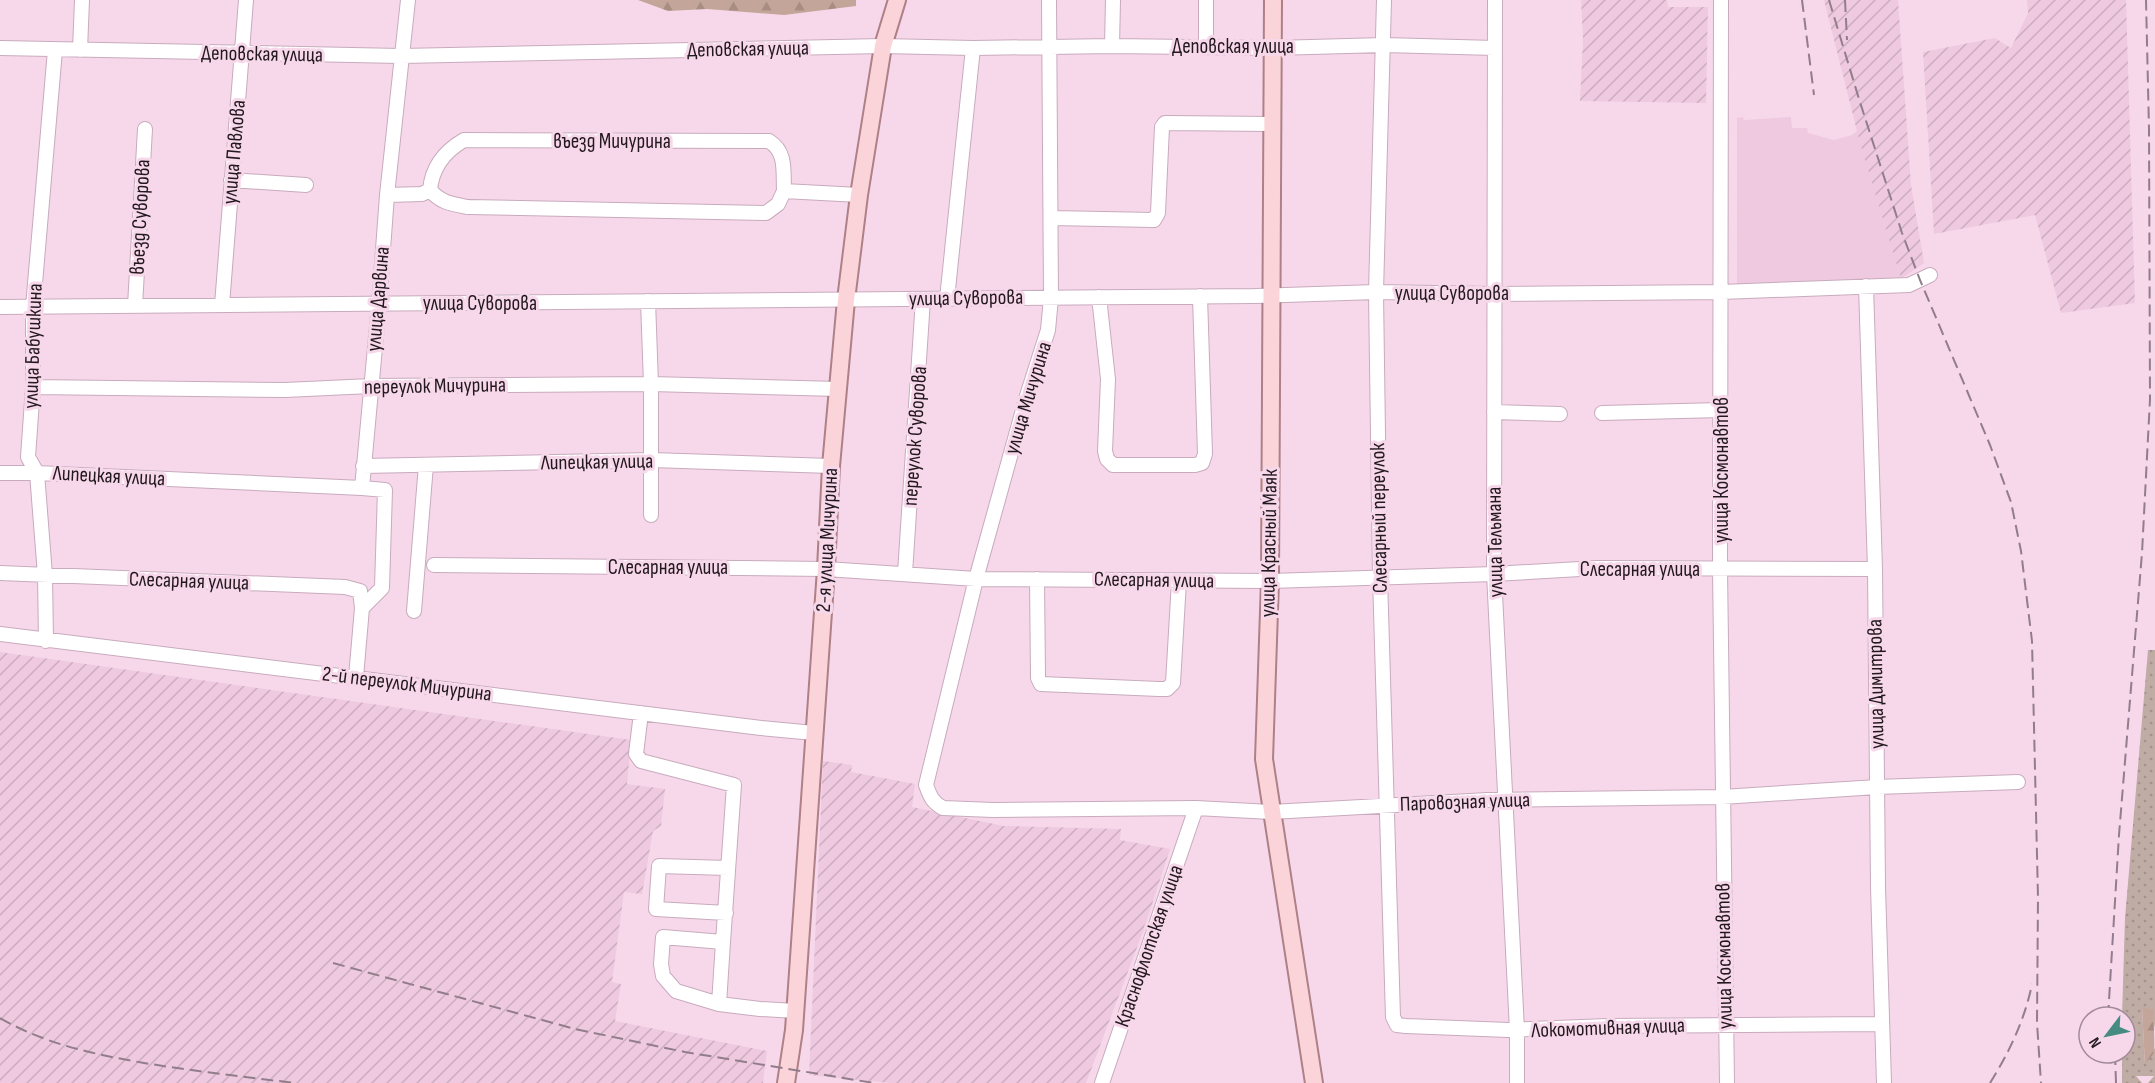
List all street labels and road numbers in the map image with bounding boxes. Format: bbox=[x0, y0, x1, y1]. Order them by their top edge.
street label: Деповская улица bbox=[1172, 34, 1294, 59]
street label: Деповская улица bbox=[687, 35, 809, 63]
street label: Деповская улица bbox=[201, 40, 323, 68]
street label: улица Павлова bbox=[217, 99, 251, 205]
street label: въезд Мичурина bbox=[553, 129, 671, 154]
street label: въезд Суворова bbox=[124, 159, 156, 275]
street label: улица Дарвина bbox=[361, 245, 395, 353]
street label: улица Суворова bbox=[1395, 281, 1509, 306]
street label: улица Бабушкина bbox=[18, 283, 48, 409]
street label: улица Суворова bbox=[909, 285, 1023, 311]
street label: улица Суворова bbox=[423, 291, 537, 316]
street label: улица Мичурина bbox=[999, 339, 1057, 457]
street label: переулок Суворова bbox=[898, 365, 932, 507]
street label: переулок Мичурина bbox=[364, 372, 506, 400]
street label: улица Космонавтов bbox=[1709, 397, 1734, 543]
street label: Слесарный переулок bbox=[1365, 443, 1393, 593]
street label: Липецкая улица bbox=[540, 449, 653, 475]
street label: Липецкая улица bbox=[51, 461, 166, 491]
street label: 2-я улица Мичурина bbox=[811, 467, 843, 613]
street label: улица Красный Маяк bbox=[1255, 469, 1283, 617]
street label: улица Тельмана bbox=[1482, 486, 1508, 598]
street label: Слесарная улица bbox=[608, 555, 728, 580]
street label: Слесарная улица bbox=[1580, 557, 1700, 582]
street label: Слесарная улица bbox=[128, 566, 250, 596]
street label: Слесарная улица bbox=[1094, 566, 1214, 594]
street label: улица Димитрова bbox=[1862, 619, 1890, 749]
street label: 2-й переулок Мичурина bbox=[321, 661, 493, 707]
street label: Паровозная улица bbox=[1399, 787, 1531, 817]
street label: Краснофлотская улица bbox=[1110, 862, 1188, 1030]
street label: улица Космонавтов bbox=[1710, 883, 1738, 1029]
street label: Локомотивная улица bbox=[1530, 1013, 1685, 1043]

